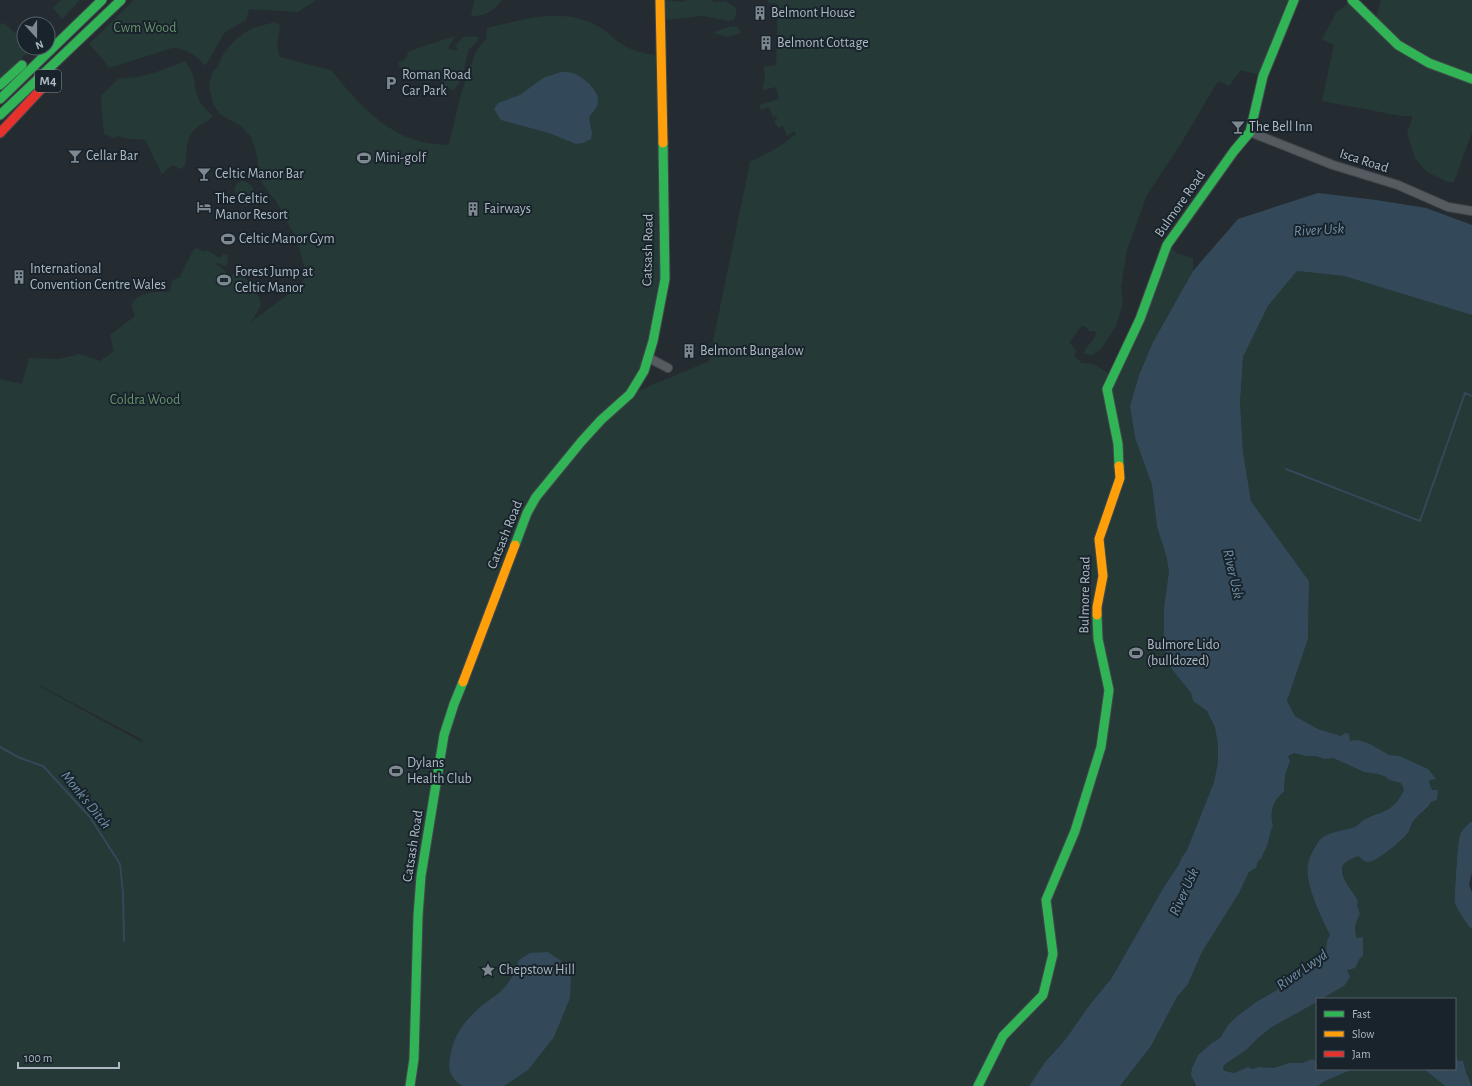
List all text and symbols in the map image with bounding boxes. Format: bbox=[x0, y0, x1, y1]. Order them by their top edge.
building icon: Belmont House bbox=[752, 5, 768, 21]
place label: Belmont House bbox=[771, 6, 855, 20]
north arrow bbox=[16, 16, 56, 56]
park label: Cwm Wood bbox=[114, 21, 176, 35]
building icon: Belmont Cottage bbox=[758, 35, 774, 51]
place label: Belmont Cottage bbox=[777, 36, 869, 50]
text: N bbox=[34, 38, 45, 51]
place label: Roman Road Car Park bbox=[402, 68, 471, 98]
road number: M4 bbox=[35, 70, 61, 92]
parking icon: Roman Road Car Park bbox=[383, 75, 399, 91]
bar icon: The Bell Inn bbox=[1230, 119, 1246, 135]
place label: The Bell Inn bbox=[1249, 120, 1313, 134]
street label: Isca Road bbox=[1338, 147, 1390, 175]
bar icon: Cellar Bar bbox=[67, 148, 83, 164]
place label: Cellar Bar bbox=[86, 149, 138, 163]
sports icon: Mini-golf bbox=[356, 150, 372, 166]
place label: Mini-golf bbox=[375, 151, 426, 165]
bar icon: Celtic Manor Bar bbox=[196, 166, 212, 182]
place label: Celtic Manor Bar bbox=[215, 167, 304, 181]
street label: Bulmore Road bbox=[1152, 168, 1208, 240]
place label: The Celtic Manor Resort bbox=[215, 192, 288, 222]
hotel icon: The Celtic Manor Resort bbox=[196, 199, 212, 215]
building icon: Fairways bbox=[465, 201, 481, 217]
place label: Fairways bbox=[484, 202, 531, 216]
street label: Catsash Road bbox=[640, 214, 656, 286]
water label: River Usk bbox=[1293, 221, 1345, 239]
sports icon: Celtic Manor Gym bbox=[220, 231, 236, 247]
place label: Celtic Manor Gym bbox=[239, 232, 335, 246]
place label: International Convention Centre Wales bbox=[30, 262, 166, 292]
place label: Forest Jump at Celtic Manor bbox=[235, 265, 314, 295]
building icon: International Convention Centre Wales bbox=[11, 269, 27, 285]
sports icon: Forest Jump at Celtic Manor bbox=[216, 272, 232, 288]
building icon: Belmont Bungalow bbox=[681, 343, 697, 359]
place label: Belmont Bungalow bbox=[700, 344, 804, 358]
park label: Coldra Wood bbox=[110, 393, 180, 407]
street label: Catsash Road bbox=[485, 499, 525, 571]
water label: River Usk bbox=[1220, 548, 1246, 600]
street label: Bulmore Road bbox=[1077, 556, 1093, 634]
place label: Bulmore Lido (bulldozed) bbox=[1147, 638, 1220, 668]
sports icon: Bulmore Lido (bulldozed) bbox=[1128, 645, 1144, 661]
place label: Dylans Health Club bbox=[407, 756, 472, 786]
sports icon: Dylans Health Club bbox=[388, 763, 404, 779]
water label: Monk's Ditch bbox=[58, 768, 114, 832]
street label: Catsash Road bbox=[400, 809, 426, 883]
water label: River Usk bbox=[1167, 866, 1201, 918]
water label: River Lwyd bbox=[1274, 947, 1331, 993]
place icon: Chepstow Hill bbox=[480, 962, 496, 978]
place label: Chepstow Hill bbox=[499, 963, 575, 977]
legend bbox=[1316, 998, 1456, 1070]
text: Fast bbox=[1352, 1008, 1371, 1020]
text: Slow bbox=[1352, 1028, 1374, 1040]
scale bar bbox=[18, 1044, 119, 1070]
text: Jam bbox=[1352, 1048, 1371, 1060]
text: 100 m bbox=[24, 1052, 52, 1064]

